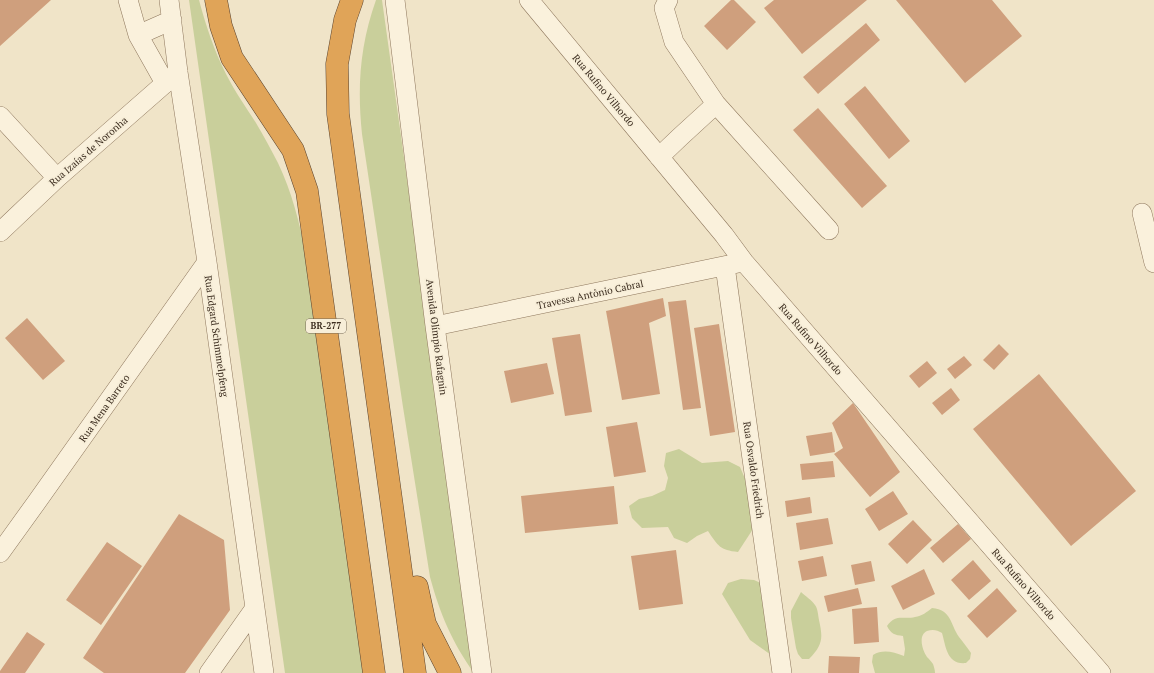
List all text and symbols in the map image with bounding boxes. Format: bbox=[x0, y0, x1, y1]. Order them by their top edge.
street label: Rua Rufino Vilhordo bbox=[570, 51, 638, 130]
street label: Rua Izaías de Noronha bbox=[46, 114, 130, 189]
street label: Rua Edgard Schimmelpfeng bbox=[202, 275, 232, 398]
street label: Travessa Antônio Cabral bbox=[536, 277, 644, 312]
street label: Avenida Olímpio Rafagnin bbox=[423, 278, 450, 396]
street label: Rua Rufino Vilhordo bbox=[776, 301, 846, 378]
road number: BR-277 bbox=[306, 319, 346, 333]
street label: Rua Mena Barreto bbox=[76, 371, 133, 445]
street label: Rua Osvaldo Friedrich bbox=[740, 421, 767, 520]
street label: Rua Rufino Vilhordo bbox=[989, 546, 1059, 623]

